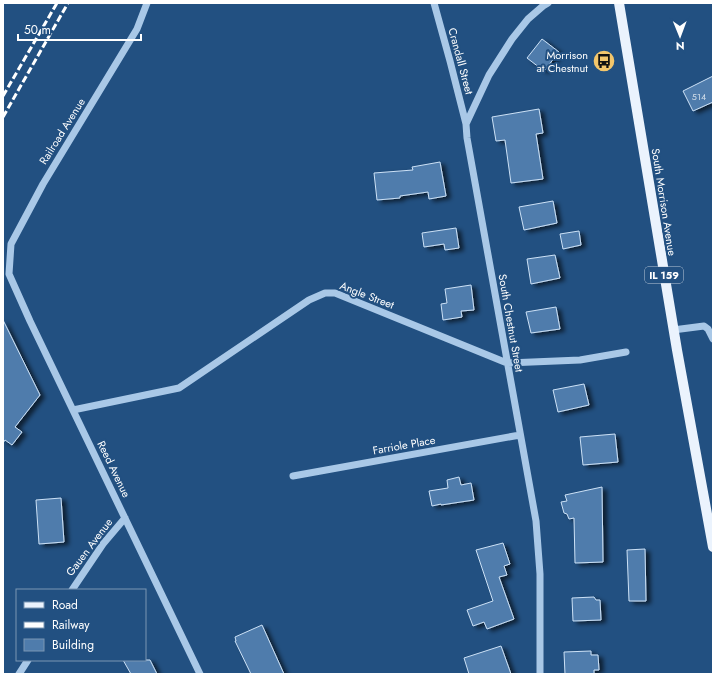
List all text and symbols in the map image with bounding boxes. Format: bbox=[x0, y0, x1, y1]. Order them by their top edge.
scale bar bbox=[18, 16, 141, 42]
north arrow bbox=[660, 16, 700, 56]
text: 50 m bbox=[24, 21, 51, 39]
street label: Crandall Street bbox=[444, 26, 478, 97]
text: N bbox=[676, 38, 685, 54]
place label: Morrison at Chestnut bbox=[537, 47, 588, 76]
bus stop icon: Morrison at Chestnut bbox=[591, 48, 617, 74]
house number: 514 bbox=[692, 90, 706, 103]
street label: Railroad Avenue bbox=[35, 94, 89, 167]
street label: South Morrison Avenue bbox=[648, 147, 680, 257]
road number: IL 159 bbox=[645, 267, 683, 283]
street label: South Chestnut Street bbox=[494, 273, 528, 374]
street label: Angle Street bbox=[338, 277, 397, 313]
street label: Farriole Place bbox=[372, 432, 437, 458]
street label: Reed Avenue bbox=[93, 438, 135, 500]
street label: Gauen Avenue bbox=[62, 515, 116, 579]
legend bbox=[16, 589, 146, 661]
text: Road bbox=[52, 596, 78, 614]
text: Railway bbox=[52, 616, 90, 634]
text: Building bbox=[52, 636, 94, 654]

